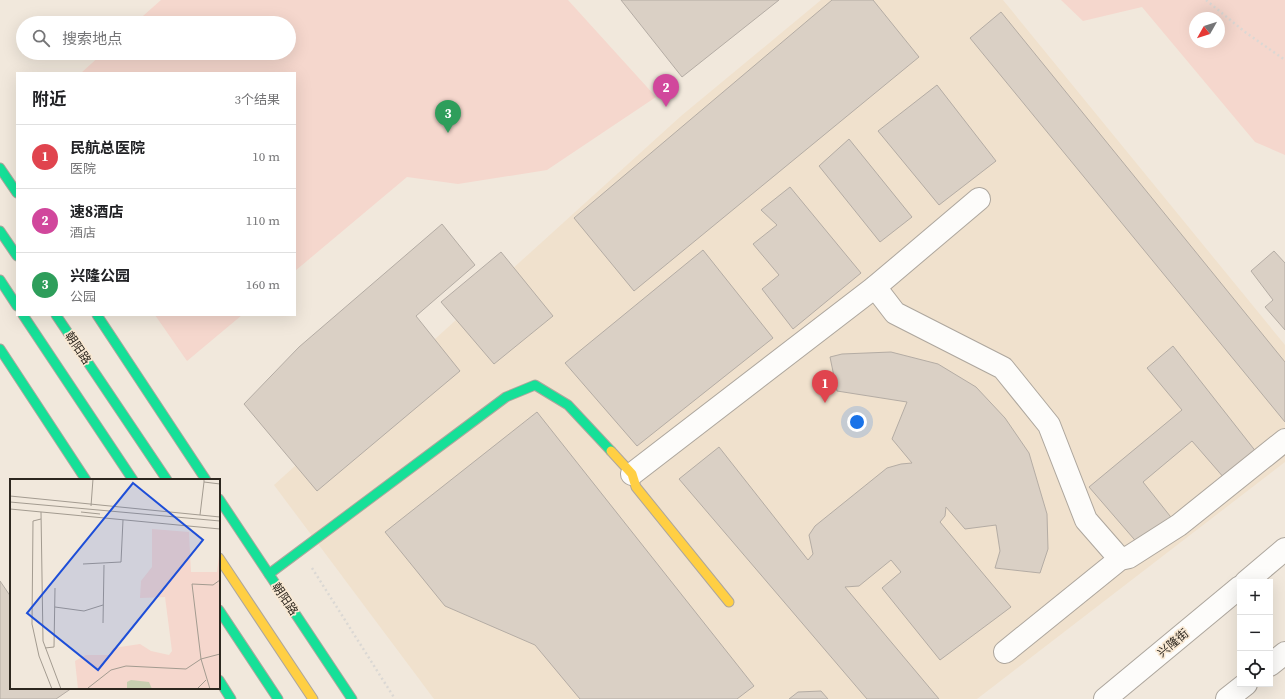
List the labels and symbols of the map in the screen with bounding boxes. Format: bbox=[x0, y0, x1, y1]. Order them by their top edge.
north arrow bbox=[1189, 12, 1225, 48]
pin: 2 bbox=[653, 74, 679, 107]
pin: 3 bbox=[435, 100, 461, 133]
street label: 朝阳路 bbox=[61, 329, 95, 367]
pin: 1 bbox=[812, 370, 838, 403]
your location bbox=[847, 412, 867, 432]
inset map bbox=[10, 479, 220, 689]
street label: 朝阳路 bbox=[268, 580, 302, 618]
street label: 兴隆街 bbox=[1154, 625, 1192, 661]

